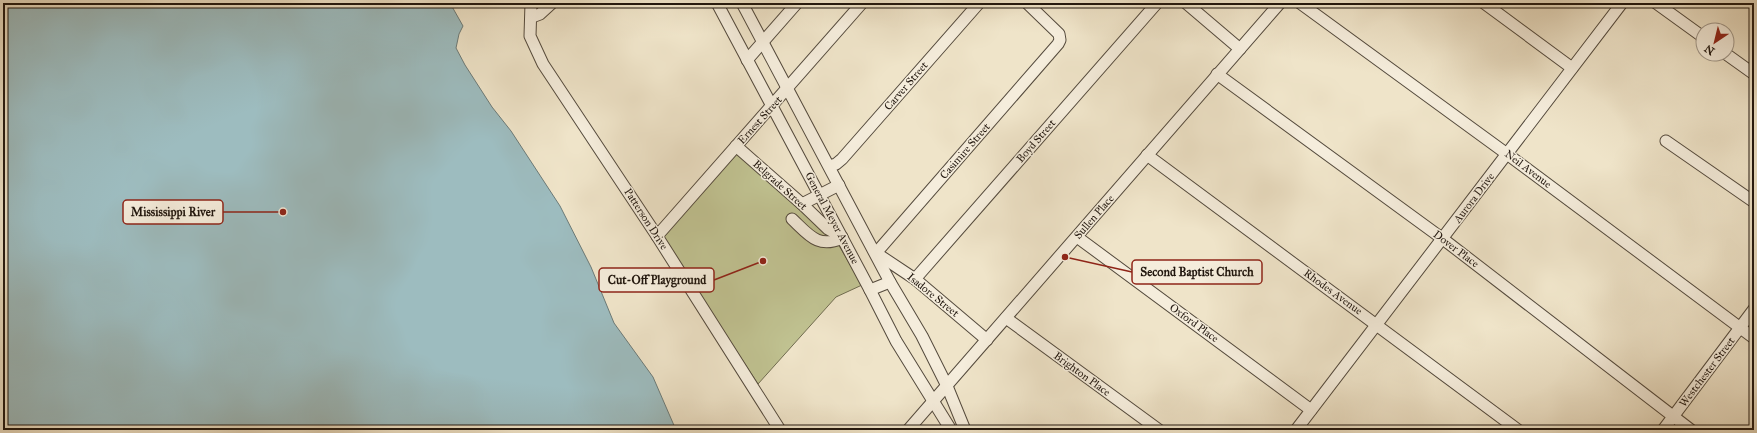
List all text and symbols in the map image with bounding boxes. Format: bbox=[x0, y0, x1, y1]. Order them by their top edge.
north arrow bbox=[1695, 22, 1735, 62]
text: N bbox=[1701, 41, 1717, 58]
street label: Carver Street bbox=[881, 59, 931, 113]
street label: Ernest Street bbox=[735, 93, 785, 147]
street label: Boyd Street bbox=[1014, 117, 1058, 165]
street label: Casimire Street bbox=[937, 120, 993, 182]
street label: Neil Avenue bbox=[1502, 147, 1554, 191]
street label: Belgrade Street bbox=[750, 157, 810, 213]
street label: General Meyer Avenue bbox=[802, 170, 862, 267]
street label: Aurora Drive bbox=[1450, 170, 1497, 226]
street label: Patterson Drive bbox=[621, 186, 671, 253]
street label: Sullen Place bbox=[1071, 192, 1117, 242]
callout: Mississippi River bbox=[123, 200, 223, 224]
text: Mississippi River bbox=[131, 205, 216, 220]
street label: Dover Place bbox=[1431, 228, 1482, 271]
callout: Second Baptist Church bbox=[1132, 260, 1262, 284]
text: Second Baptist Church bbox=[1140, 265, 1254, 280]
street label: Rhodes Avenue bbox=[1301, 266, 1365, 318]
callout: Cut-Off Playground bbox=[599, 268, 714, 292]
street label: Isadore Street bbox=[905, 270, 962, 320]
text: Cut-Off Playground bbox=[608, 273, 707, 288]
street label: Oxford Place bbox=[1167, 301, 1221, 345]
street label: Westchester Street bbox=[1676, 334, 1738, 409]
street label: Brighton Place bbox=[1051, 349, 1113, 399]

